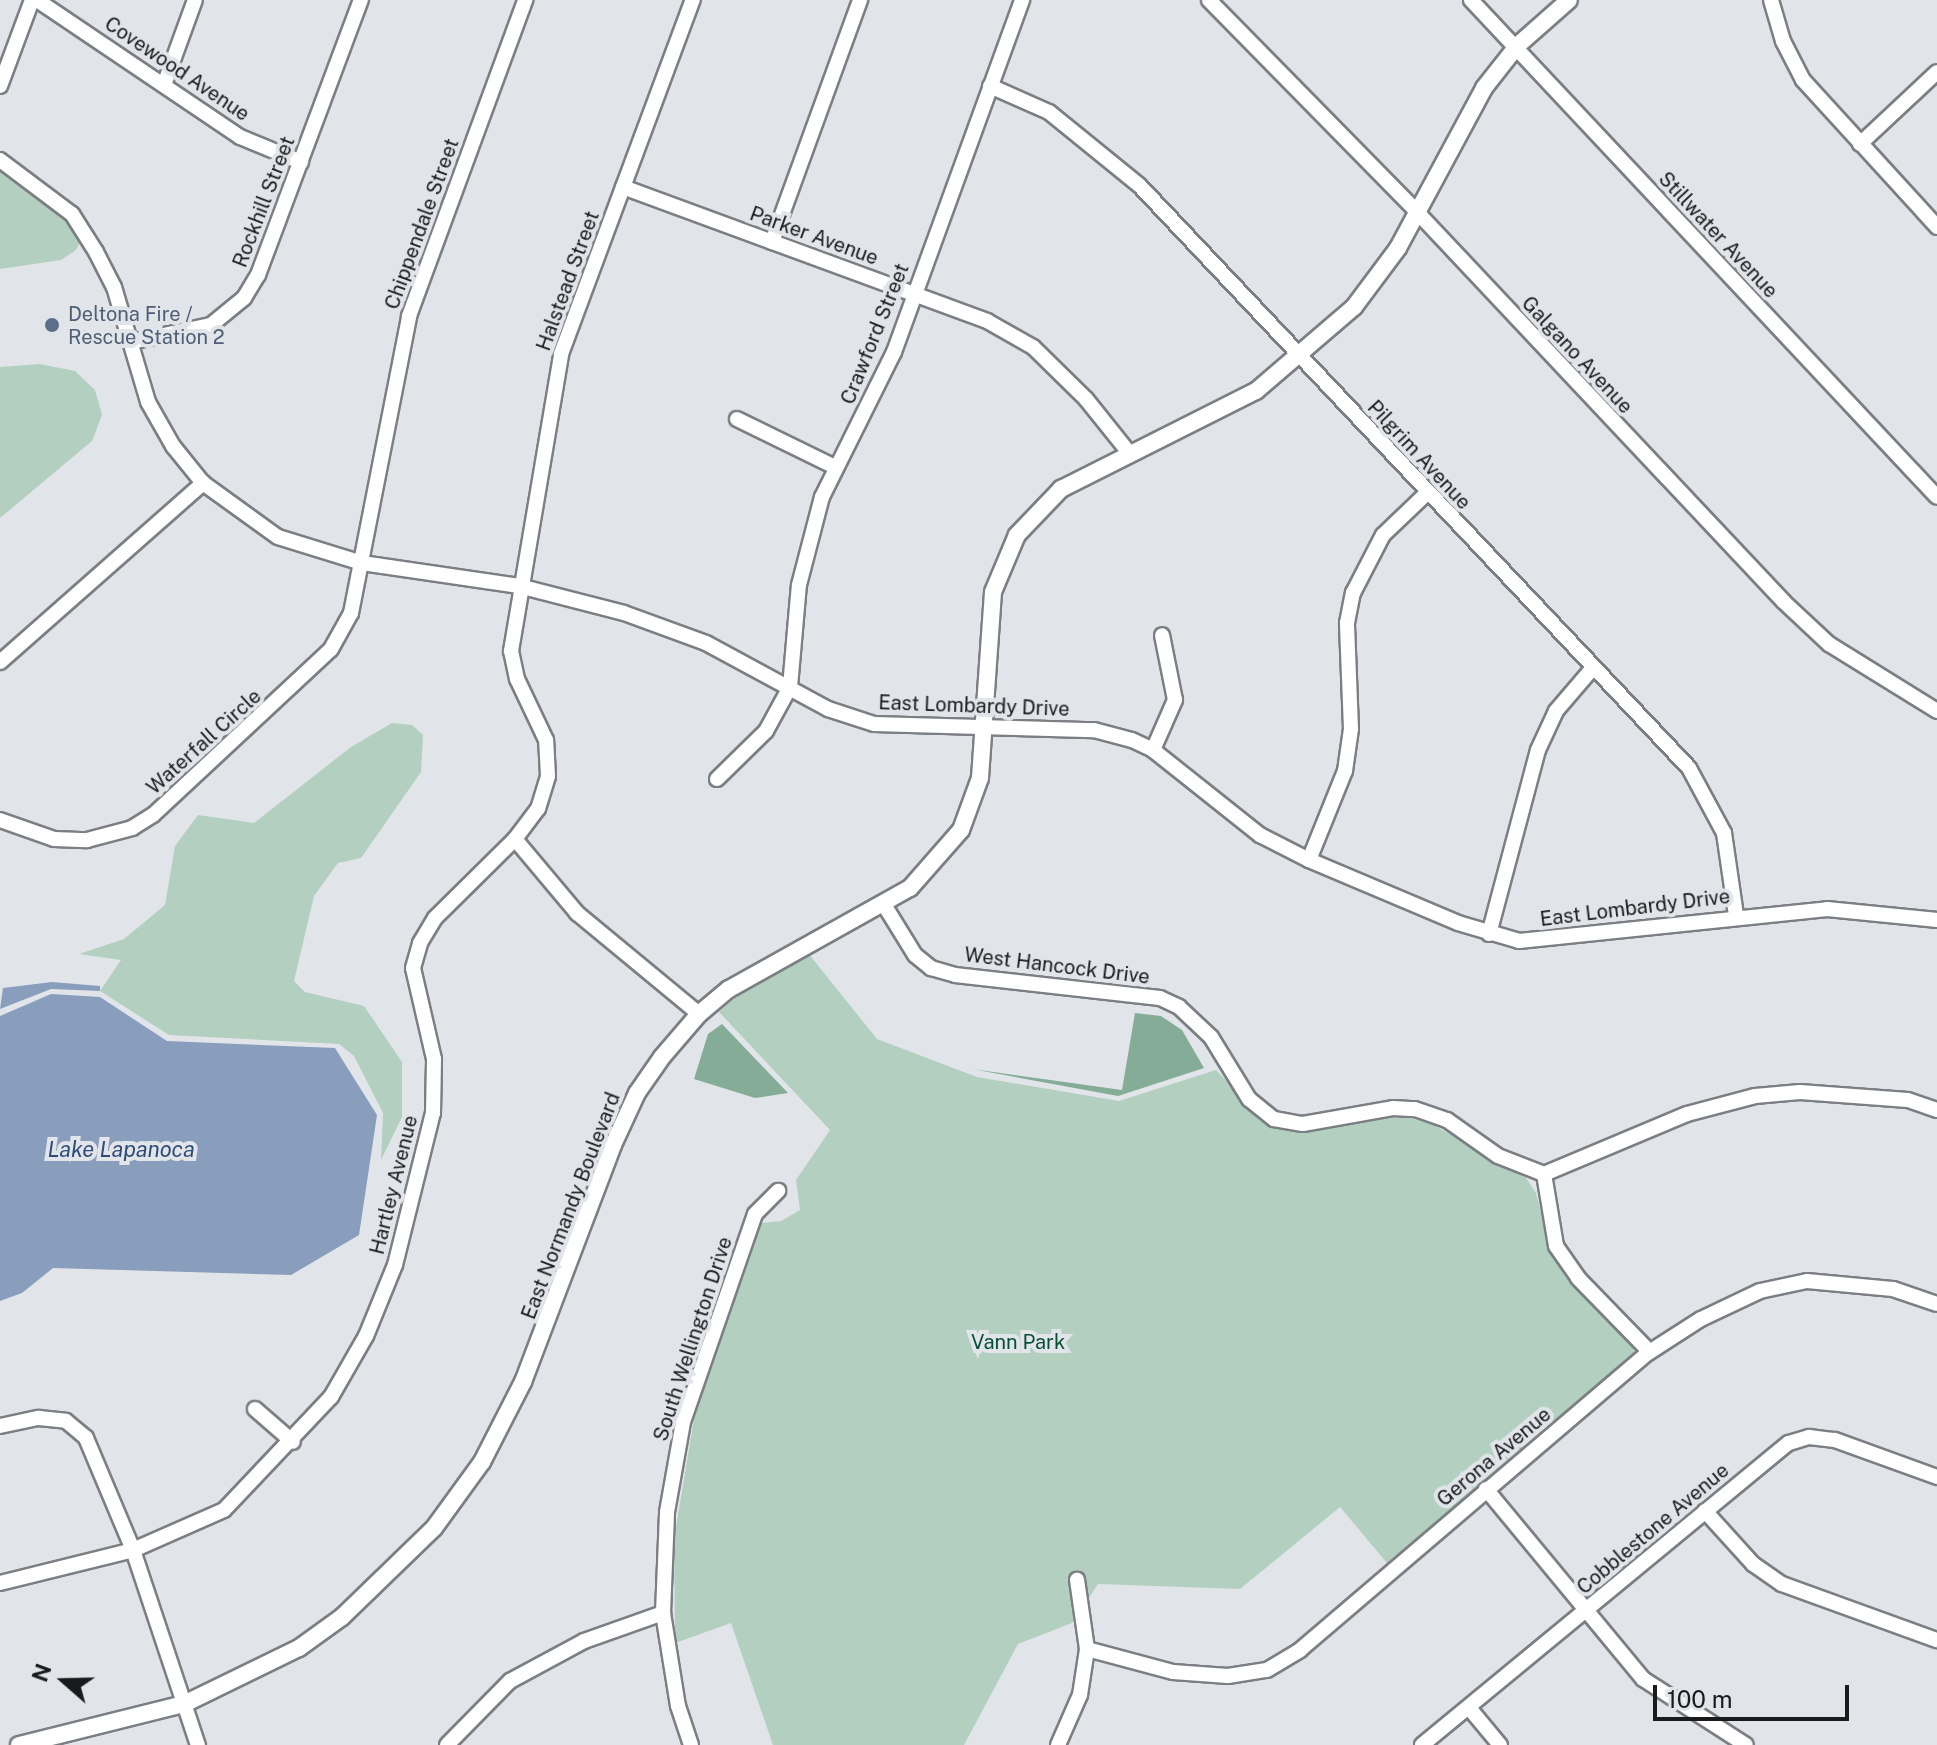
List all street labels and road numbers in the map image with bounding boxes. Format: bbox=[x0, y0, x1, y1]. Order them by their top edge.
street label: Covewood Avenue bbox=[100, 12, 254, 126]
street label: Rockhill Street bbox=[228, 133, 300, 271]
street label: Chippendale Street bbox=[380, 135, 464, 313]
street label: Stillwater Avenue bbox=[1653, 167, 1783, 303]
street label: Parker Avenue bbox=[747, 202, 881, 270]
street label: Halstead Street bbox=[532, 208, 604, 354]
street label: Crawford Street bbox=[836, 260, 914, 408]
street label: Galgano Avenue bbox=[1517, 291, 1637, 419]
street label: Pilgrim Avenue bbox=[1362, 396, 1476, 514]
street label: Waterfall Circle bbox=[142, 684, 266, 800]
street label: East Lombardy Drive bbox=[878, 691, 1070, 721]
street label: East Lombardy Drive bbox=[1539, 884, 1731, 932]
street label: West Hancock Drive bbox=[963, 943, 1151, 989]
street label: East Normandy Boulevard bbox=[517, 1089, 625, 1323]
street label: Hartley Avenue bbox=[365, 1113, 423, 1257]
street label: South Wellington Drive bbox=[649, 1234, 737, 1444]
street label: Gerona Avenue bbox=[1432, 1402, 1556, 1512]
street label: Cobblestone Avenue bbox=[1572, 1458, 1734, 1600]

